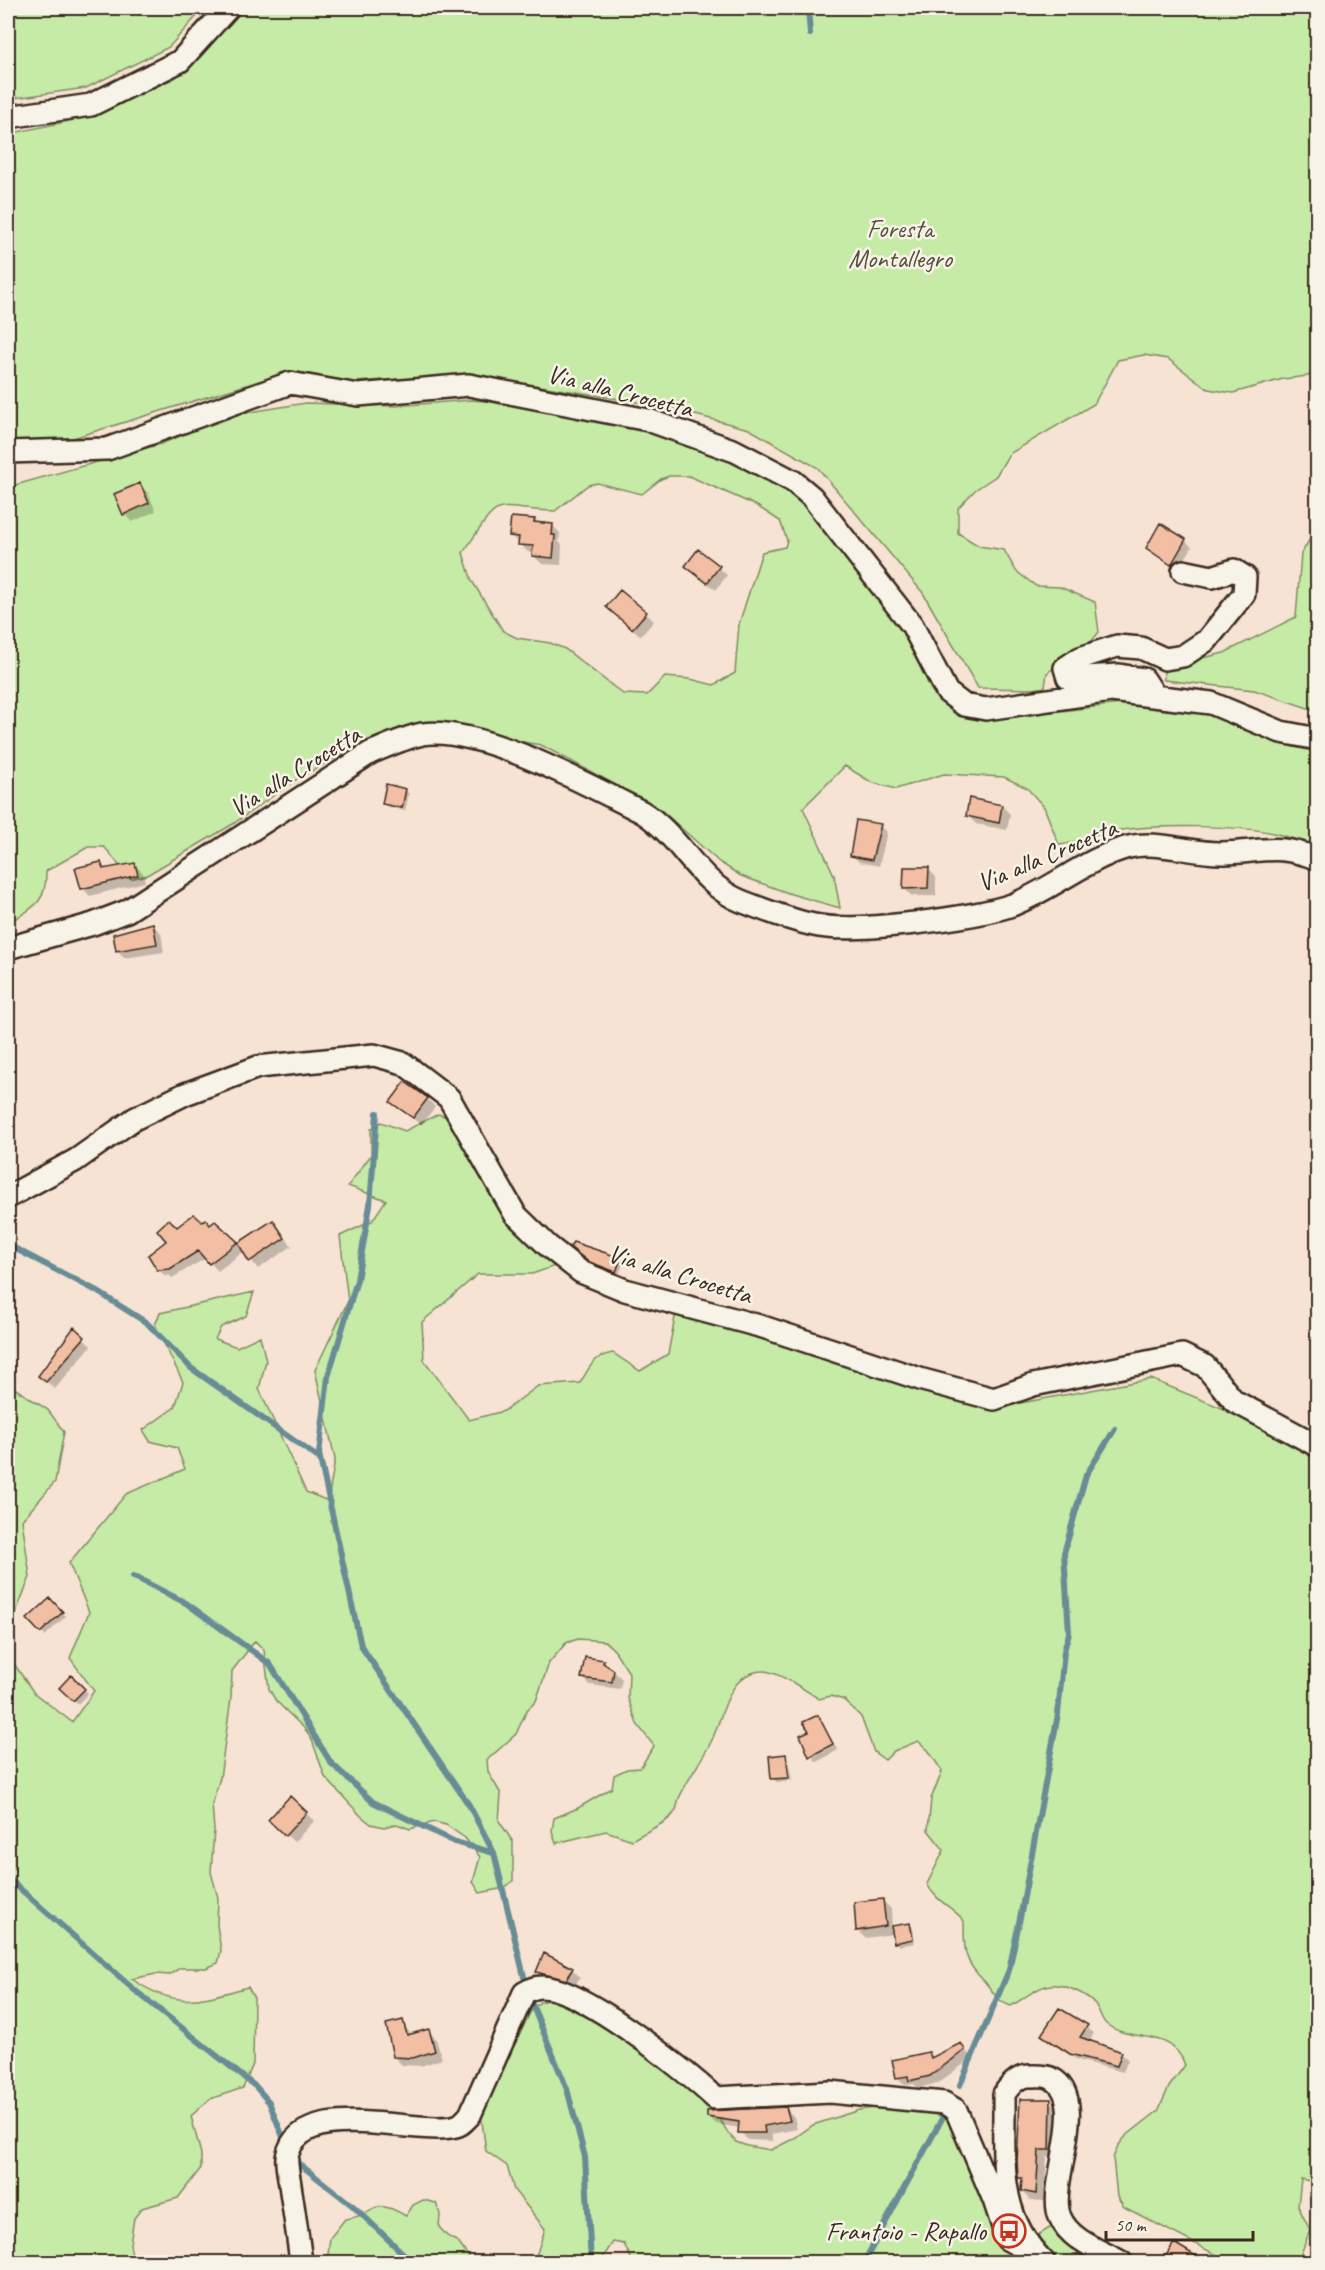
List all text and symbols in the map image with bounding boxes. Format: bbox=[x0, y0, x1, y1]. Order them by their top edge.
park label: Foresta Montallegro bbox=[848, 212, 954, 275]
street label: Via alla Crocetta bbox=[544, 357, 698, 425]
street label: Via alla Crocetta bbox=[223, 717, 368, 824]
street label: Via alla Crocetta bbox=[972, 810, 1123, 899]
street label: Via alla Crocetta bbox=[604, 1237, 757, 1312]
scale bar bbox=[1106, 2204, 1253, 2242]
bus stop icon: Frantoio - Rapallo bbox=[991, 2213, 1027, 2249]
text: 50 m bbox=[1115, 2214, 1148, 2236]
place label: Frantoio - Rapallo bbox=[826, 2215, 988, 2248]

